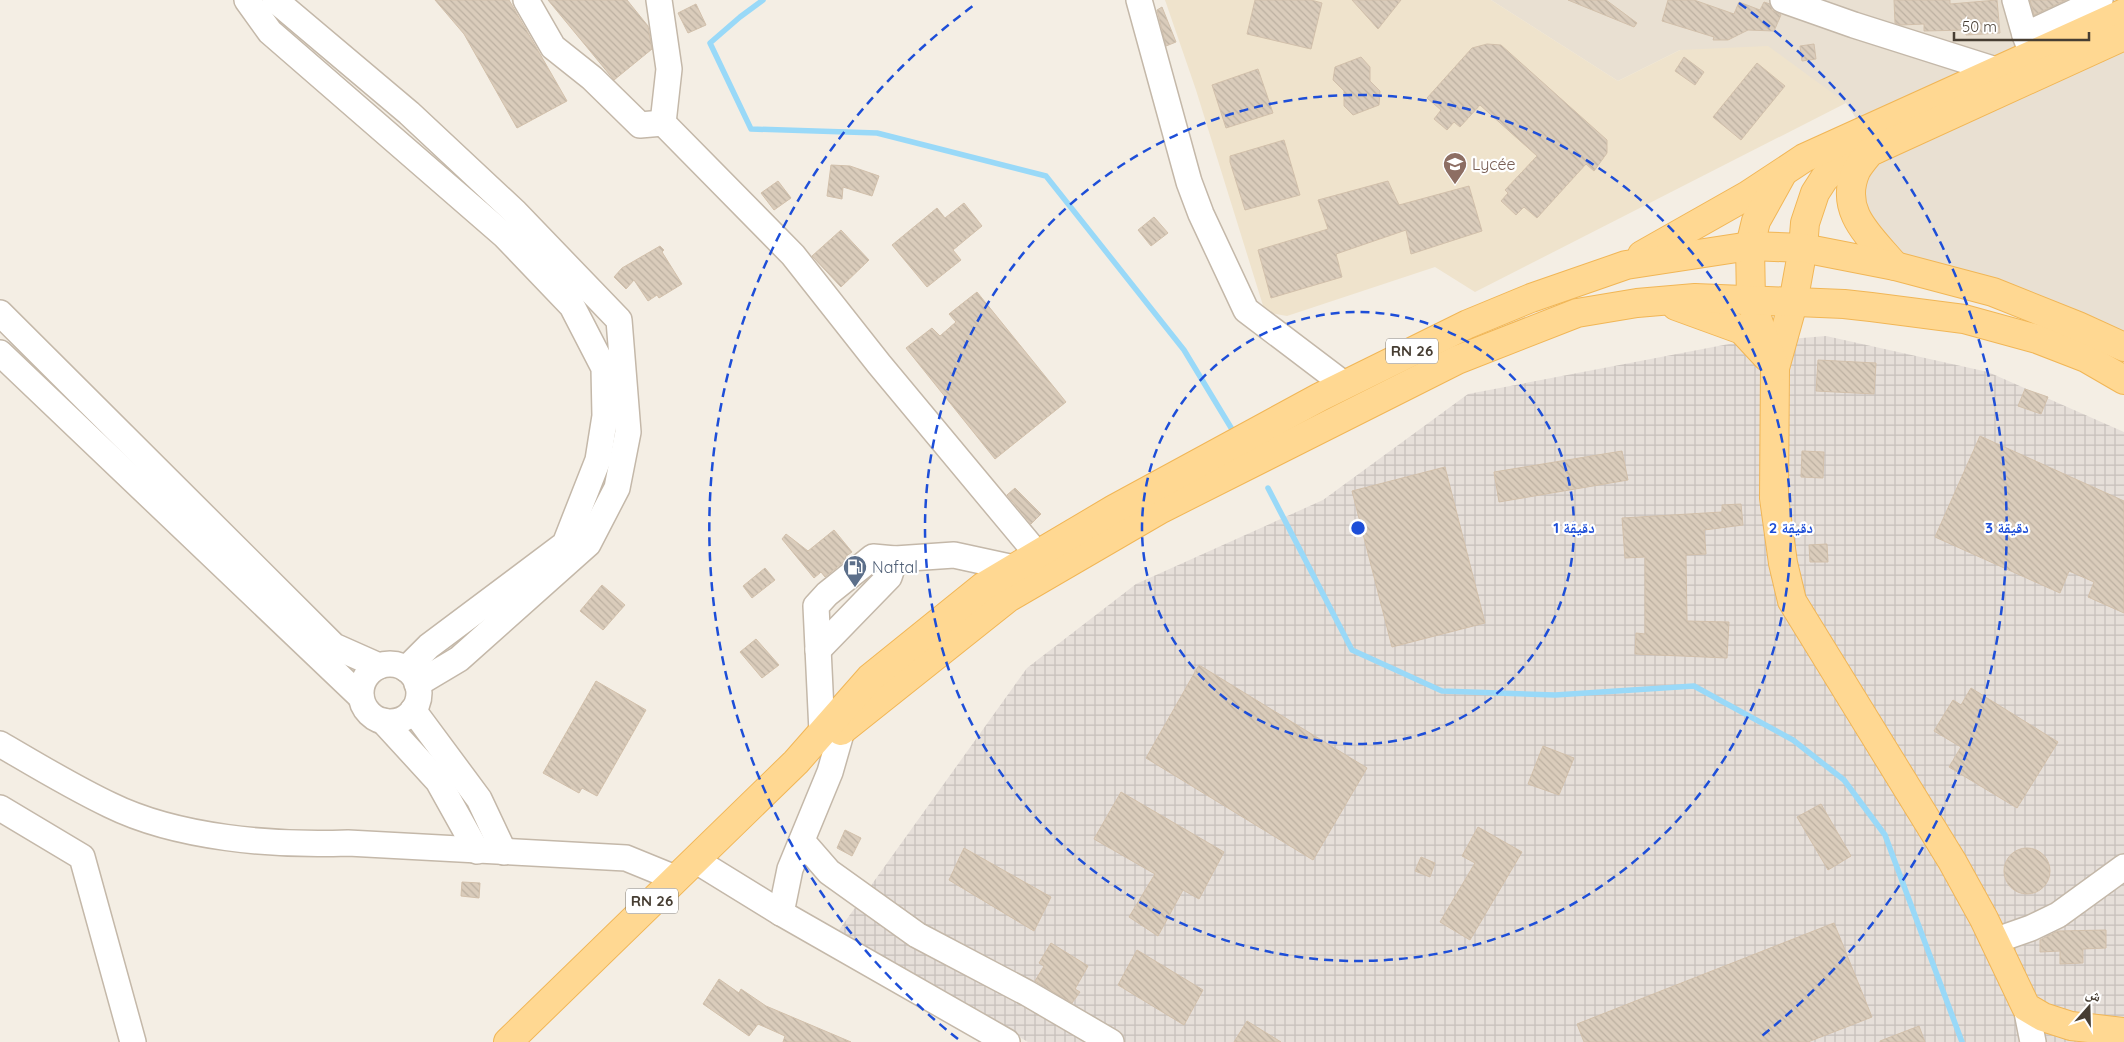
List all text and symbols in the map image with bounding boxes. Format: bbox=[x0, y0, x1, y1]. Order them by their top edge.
scale bar bbox=[1954, 10, 2089, 42]
text: 50 m bbox=[1962, 17, 1997, 36]
school or university icon: Lycée bbox=[1442, 151, 1468, 185]
place label: Lycée bbox=[1472, 154, 1516, 174]
road number: RN 26 bbox=[1386, 338, 1438, 364]
text: 1 دقيقة bbox=[1553, 518, 1595, 537]
text: 2 دقيقة bbox=[1769, 518, 1813, 537]
text: 3 دقيقة bbox=[1985, 518, 2029, 537]
centre of rings bbox=[1349, 519, 1367, 537]
fuel station icon: Naftal bbox=[842, 554, 868, 588]
place label: Naftal bbox=[872, 557, 918, 577]
road number: RN 26 bbox=[626, 888, 678, 914]
north arrow bbox=[2064, 982, 2114, 1032]
text: ش bbox=[2083, 984, 2104, 1006]

